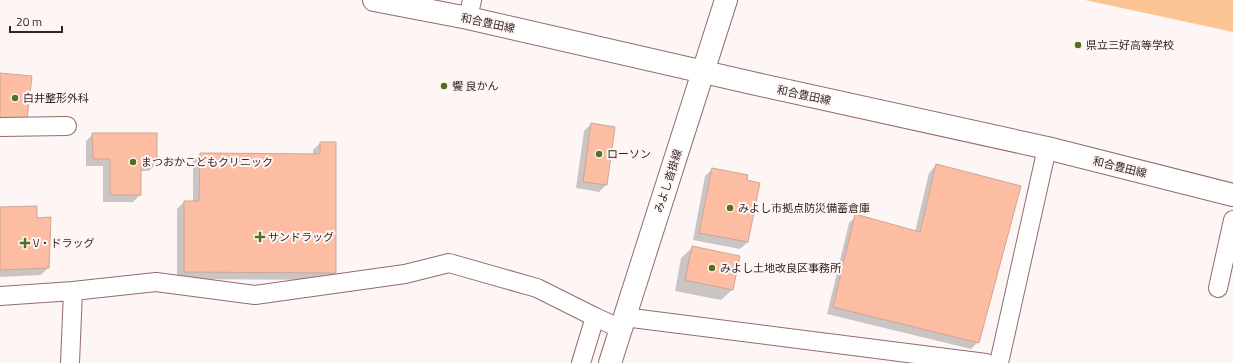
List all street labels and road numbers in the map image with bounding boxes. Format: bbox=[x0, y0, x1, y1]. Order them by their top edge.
street label: 和合豊田線 bbox=[459, 9, 517, 37]
street label: 和合豊田線 bbox=[775, 81, 833, 109]
street label: みよし沓掛線 bbox=[650, 147, 686, 215]
street label: 和合豊田線 bbox=[1091, 153, 1149, 181]

